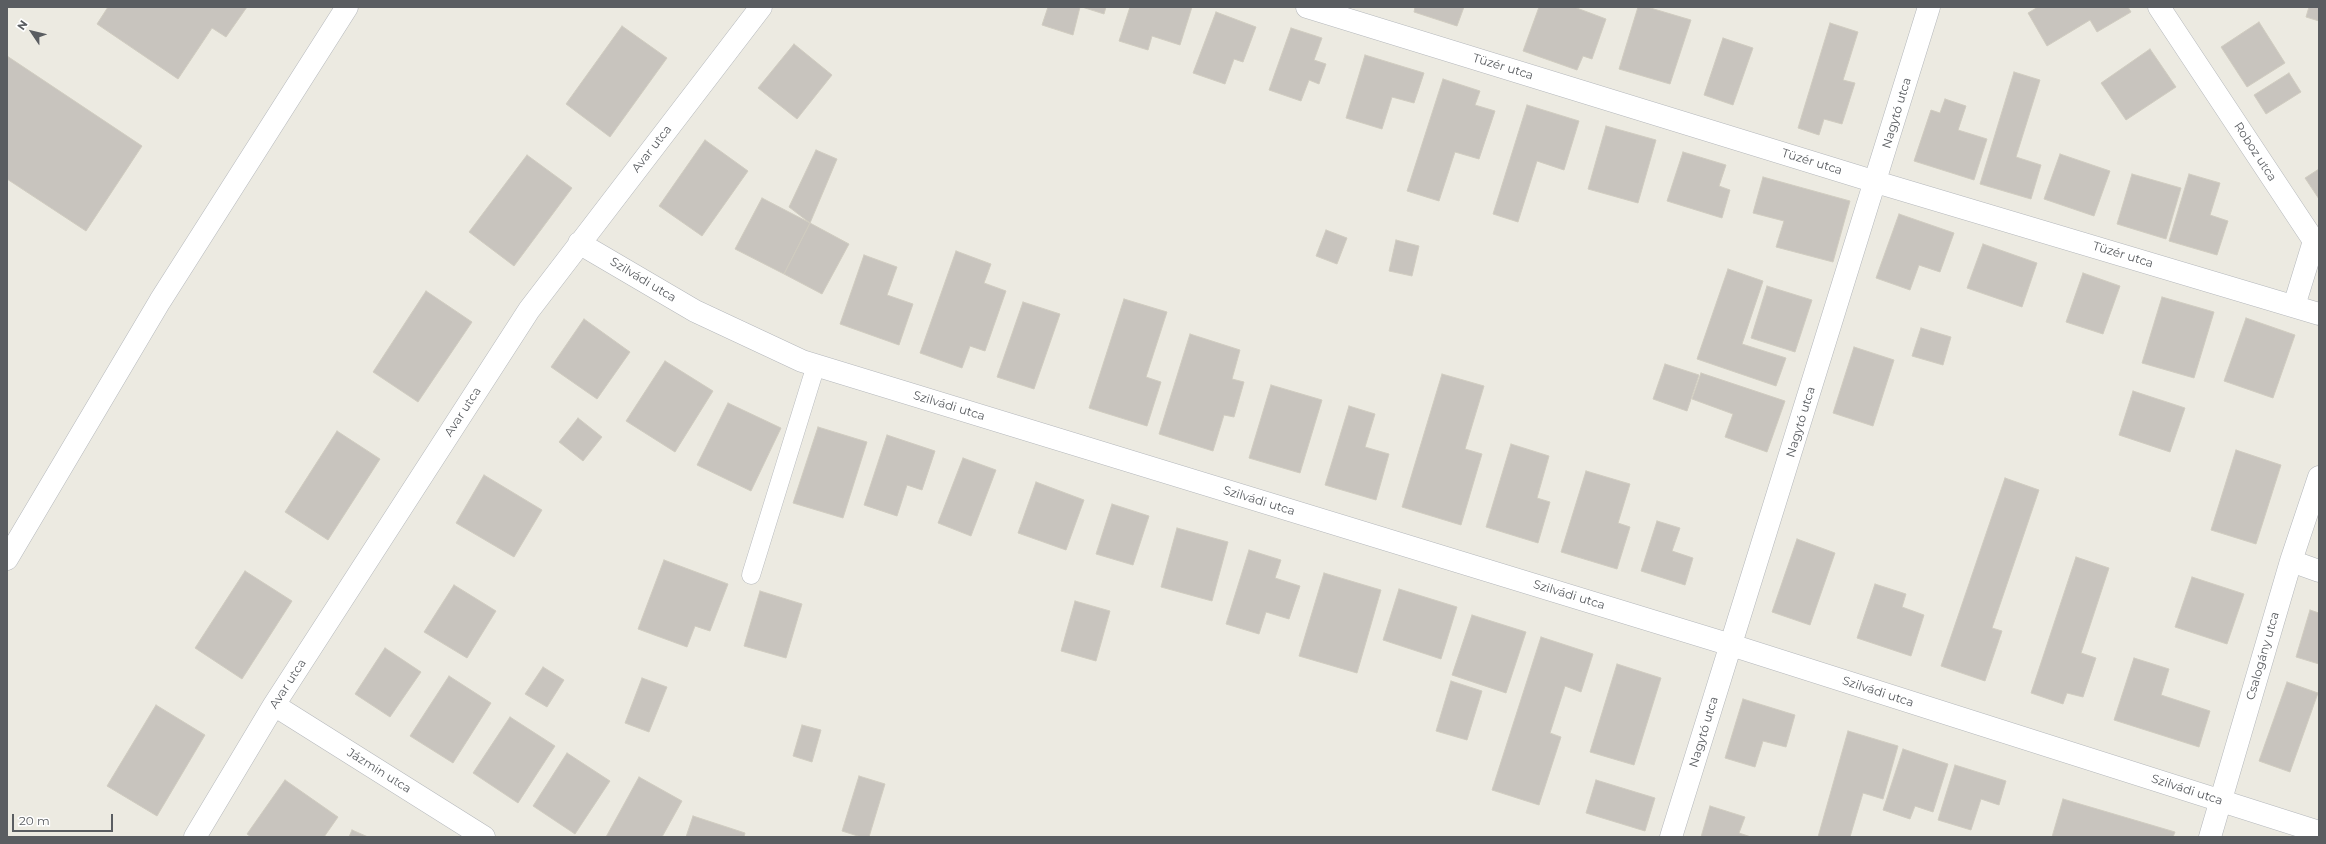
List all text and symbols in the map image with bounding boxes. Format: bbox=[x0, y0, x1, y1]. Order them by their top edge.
north arrow bbox=[12, 12, 52, 52]
text: N bbox=[14, 17, 30, 33]
street label: Tüzér utca bbox=[1471, 51, 1535, 83]
street label: Nagytó utca bbox=[1879, 76, 1915, 150]
street label: Roboz utca bbox=[2231, 120, 2279, 184]
street label: Avar utca bbox=[629, 122, 675, 176]
street label: Tüzér utca bbox=[1780, 146, 1844, 178]
street label: Tüzér utca bbox=[2091, 239, 2155, 271]
street label: Szilvádi utca bbox=[607, 255, 679, 305]
street label: Avar utca bbox=[442, 385, 484, 439]
street label: Nagytó utca bbox=[1783, 385, 1819, 459]
street label: Szilvádi utca bbox=[911, 388, 987, 424]
street label: Szilvádi utca bbox=[1221, 483, 1297, 519]
street label: Szilvádi utca bbox=[1531, 577, 1607, 613]
street label: Csalogány utca bbox=[2243, 610, 2283, 702]
street label: Avar utca bbox=[267, 657, 309, 711]
street label: Szilvádi utca bbox=[1840, 674, 1916, 710]
street label: Nagytó utca bbox=[1686, 695, 1722, 769]
street label: Jázmin utca bbox=[344, 746, 414, 796]
street label: Szilvádi utca bbox=[2149, 772, 2225, 808]
scale bar bbox=[14, 806, 115, 832]
text: 20 m bbox=[19, 813, 50, 828]

